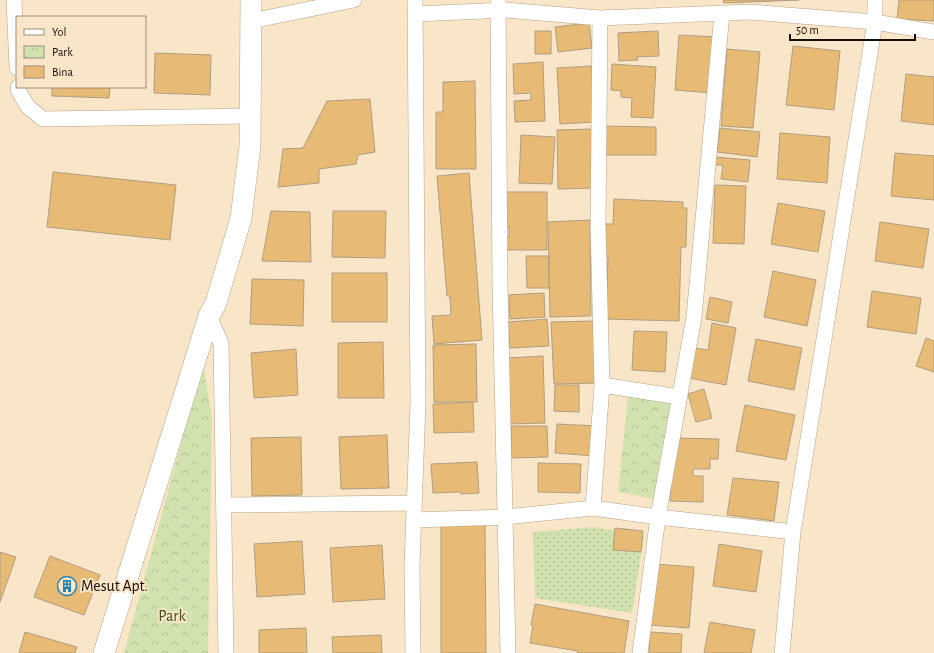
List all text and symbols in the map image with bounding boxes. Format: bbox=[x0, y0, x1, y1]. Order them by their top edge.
legend bbox=[16, 16, 146, 88]
scale bar bbox=[790, 16, 915, 42]
text: 50 m bbox=[796, 24, 819, 36]
text: Yol bbox=[52, 26, 66, 38]
text: Park bbox=[52, 46, 73, 58]
text: Bina bbox=[52, 66, 74, 78]
building icon: Mesut Apt. bbox=[56, 575, 78, 597]
place label: Mesut Apt. bbox=[81, 578, 148, 594]
park label: Park bbox=[158, 608, 187, 624]

